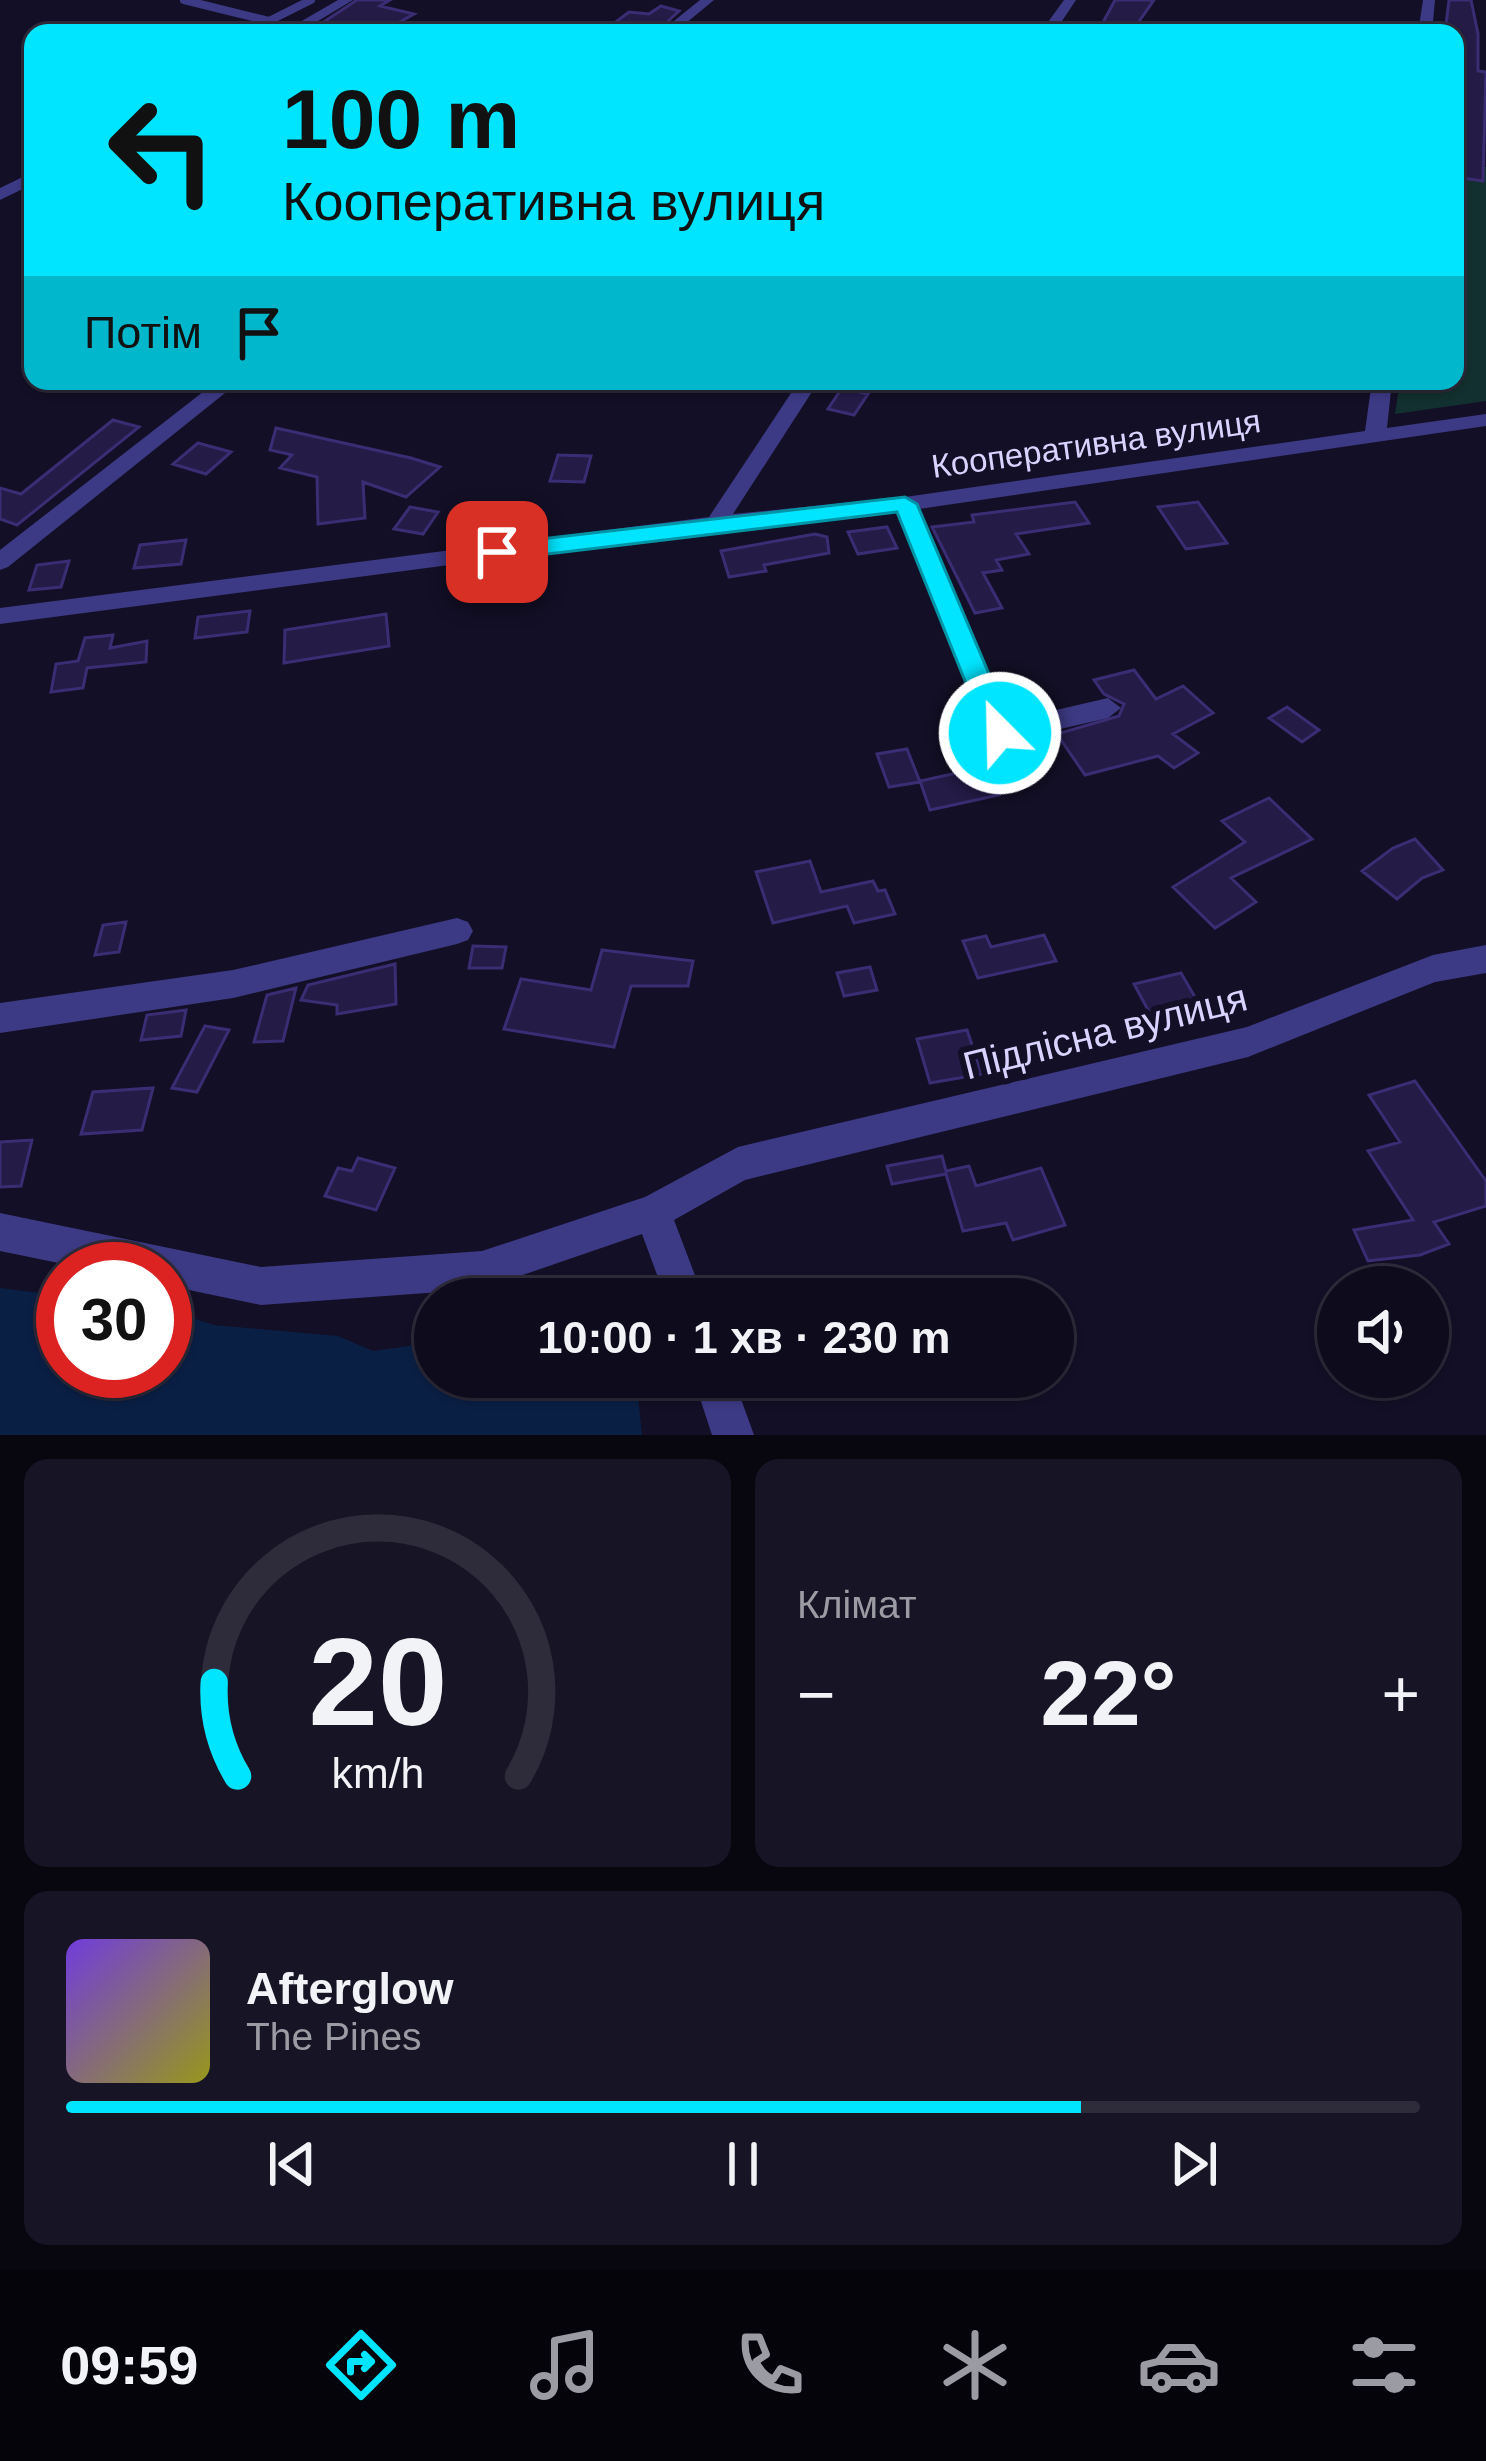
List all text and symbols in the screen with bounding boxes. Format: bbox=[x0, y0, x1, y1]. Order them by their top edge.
icon: left bbox=[84, 72, 240, 228]
text: 100 m bbox=[282, 72, 520, 166]
text: Кооперативна вулиця bbox=[282, 171, 825, 231]
icon: arrive bbox=[226, 300, 292, 366]
text: Потім bbox=[84, 307, 202, 358]
street label: Кооперативна вулиця bbox=[929, 402, 1263, 485]
pin bbox=[446, 501, 548, 603]
icon: arrive bbox=[464, 519, 530, 585]
position arrow bbox=[937, 670, 1063, 796]
street label: Підлісна вулиця bbox=[959, 975, 1251, 1088]
speed limit sign: 30 bbox=[36, 1242, 192, 1398]
map controls bbox=[1317, 1266, 1449, 1398]
button: sound bbox=[1317, 1266, 1449, 1398]
text: 10:00 · 1 хв · 230 m bbox=[538, 1312, 950, 1363]
text: Клімат bbox=[797, 1583, 917, 1626]
text: 20 bbox=[308, 1612, 447, 1751]
text: 22° bbox=[1040, 1644, 1177, 1744]
text: − bbox=[797, 1657, 836, 1731]
text: + bbox=[1381, 1657, 1420, 1731]
text: km/h bbox=[331, 1749, 424, 1797]
text: Afterglow bbox=[246, 1963, 454, 2014]
text: The Pines bbox=[246, 2015, 422, 2058]
icon: previous bbox=[259, 2131, 325, 2197]
icon: pause bbox=[710, 2131, 776, 2197]
icon: next bbox=[1161, 2131, 1227, 2197]
icon: directions bbox=[319, 2323, 403, 2407]
icon: music bbox=[523, 2323, 607, 2407]
icon: phone bbox=[728, 2323, 812, 2407]
icon: climate bbox=[933, 2323, 1017, 2407]
icon: car bbox=[1137, 2323, 1221, 2407]
icon: filters bbox=[1342, 2323, 1426, 2407]
text: 09:59 bbox=[60, 2335, 198, 2395]

